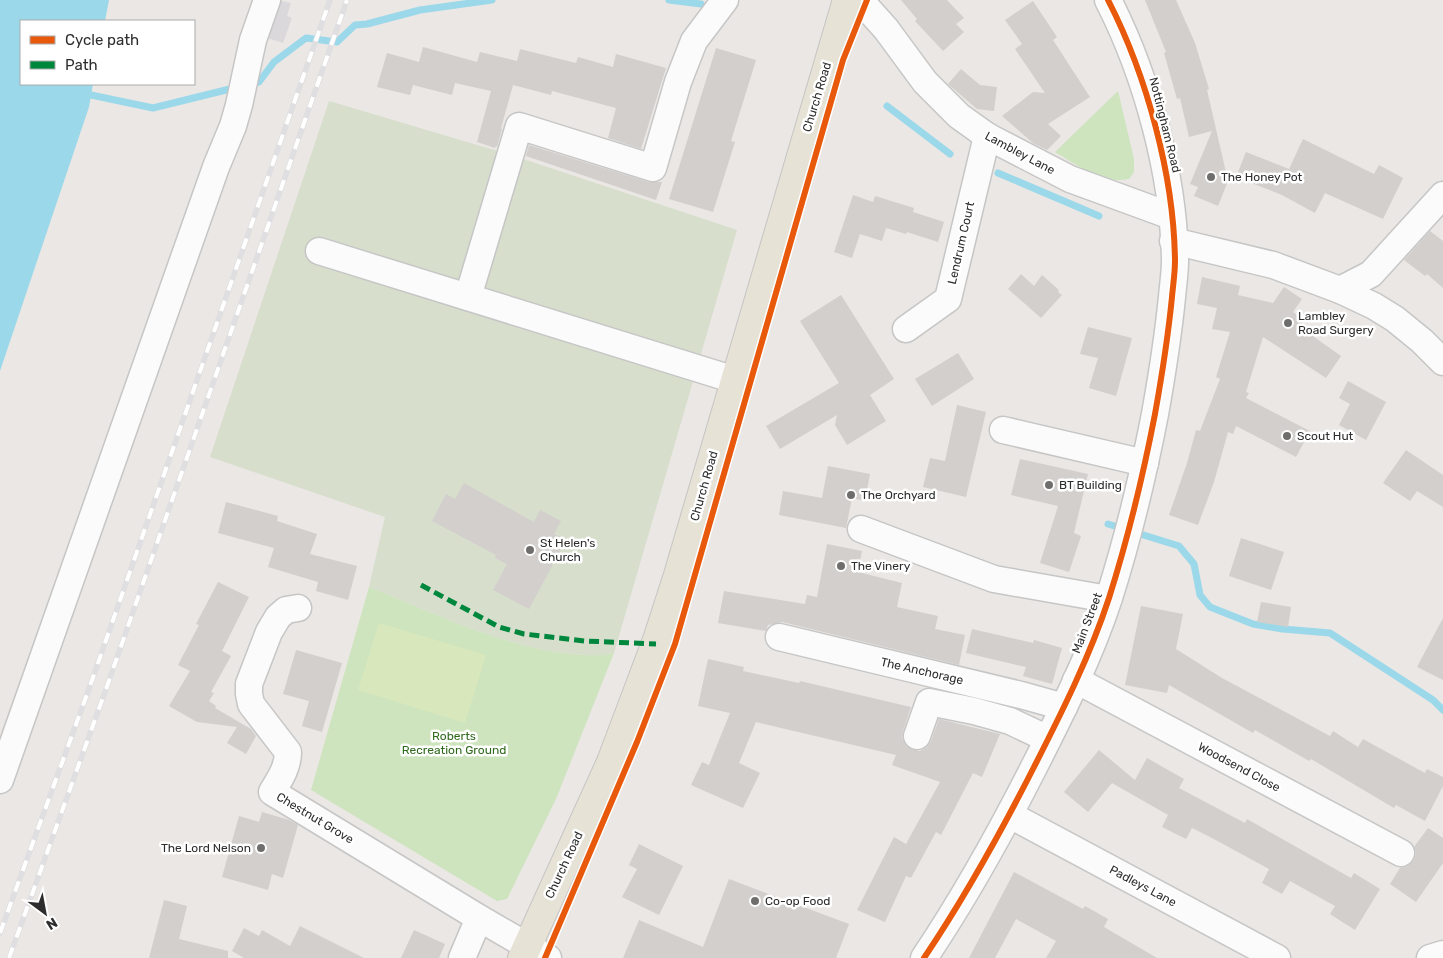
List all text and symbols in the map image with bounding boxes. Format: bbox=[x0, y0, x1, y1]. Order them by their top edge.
legend bbox=[20, 20, 195, 85]
text: Cycle path bbox=[65, 31, 139, 49]
text: Path bbox=[65, 56, 98, 74]
street label: Church Road bbox=[800, 60, 834, 134]
street label: Nottingham Road bbox=[1146, 76, 1184, 174]
street label: Lambley Lane bbox=[983, 129, 1058, 177]
place label: The Honey Pot bbox=[1221, 170, 1303, 184]
marker: The Honey Pot bbox=[1205, 171, 1217, 183]
street label: Lendrum Court bbox=[945, 200, 977, 286]
place label: Lambley Road Surgery bbox=[1298, 309, 1374, 337]
marker: Lambley Road Surgery bbox=[1282, 317, 1294, 329]
place label: Scout Hut bbox=[1297, 429, 1354, 443]
marker: Scout Hut bbox=[1281, 430, 1293, 442]
street label: Church Road bbox=[687, 449, 721, 523]
place label: BT Building bbox=[1059, 478, 1122, 492]
marker: BT Building bbox=[1043, 479, 1055, 491]
place label: The Orchyard bbox=[861, 488, 936, 502]
marker: The Orchyard bbox=[845, 489, 857, 501]
place label: St Helen's Church bbox=[540, 536, 595, 564]
marker: St Helen's Church bbox=[524, 544, 536, 556]
place label: The Vinery bbox=[851, 559, 911, 573]
marker: The Vinery bbox=[835, 560, 847, 572]
street label: Main Street bbox=[1069, 590, 1105, 655]
street label: The Anchorage bbox=[879, 655, 965, 687]
park label: Roberts Recreation Ground bbox=[402, 729, 506, 757]
street label: Woodsend Close bbox=[1195, 739, 1283, 795]
street label: Chestnut Grove bbox=[274, 789, 356, 847]
street label: Church Road bbox=[542, 829, 586, 901]
place label: The Lord Nelson bbox=[161, 841, 251, 855]
marker: The Lord Nelson bbox=[255, 842, 267, 854]
street label: Padleys Lane bbox=[1107, 863, 1179, 910]
north arrow bbox=[20, 888, 70, 938]
place label: Co-op Food bbox=[765, 894, 830, 908]
marker: Co-op Food bbox=[749, 895, 761, 907]
text: N bbox=[43, 914, 60, 933]

